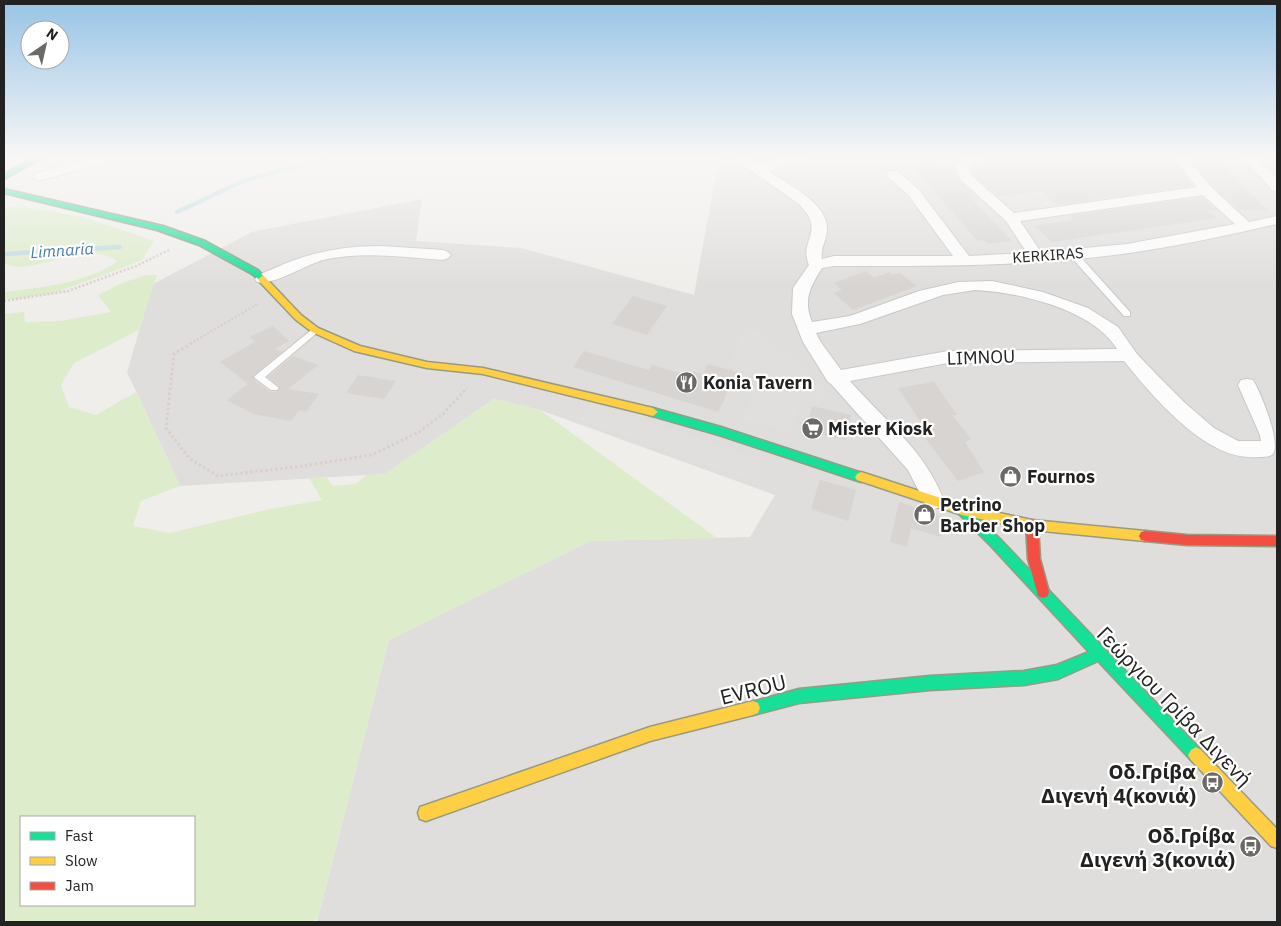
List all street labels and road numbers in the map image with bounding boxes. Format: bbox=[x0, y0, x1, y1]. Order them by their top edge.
street label: KERKIRAS bbox=[1012, 243, 1084, 267]
street label: LIMNOU bbox=[946, 344, 1016, 370]
street label: Γεώργιου Γρίβα Διγενή bbox=[1091, 620, 1259, 792]
street label: EVROU bbox=[717, 667, 789, 711]

